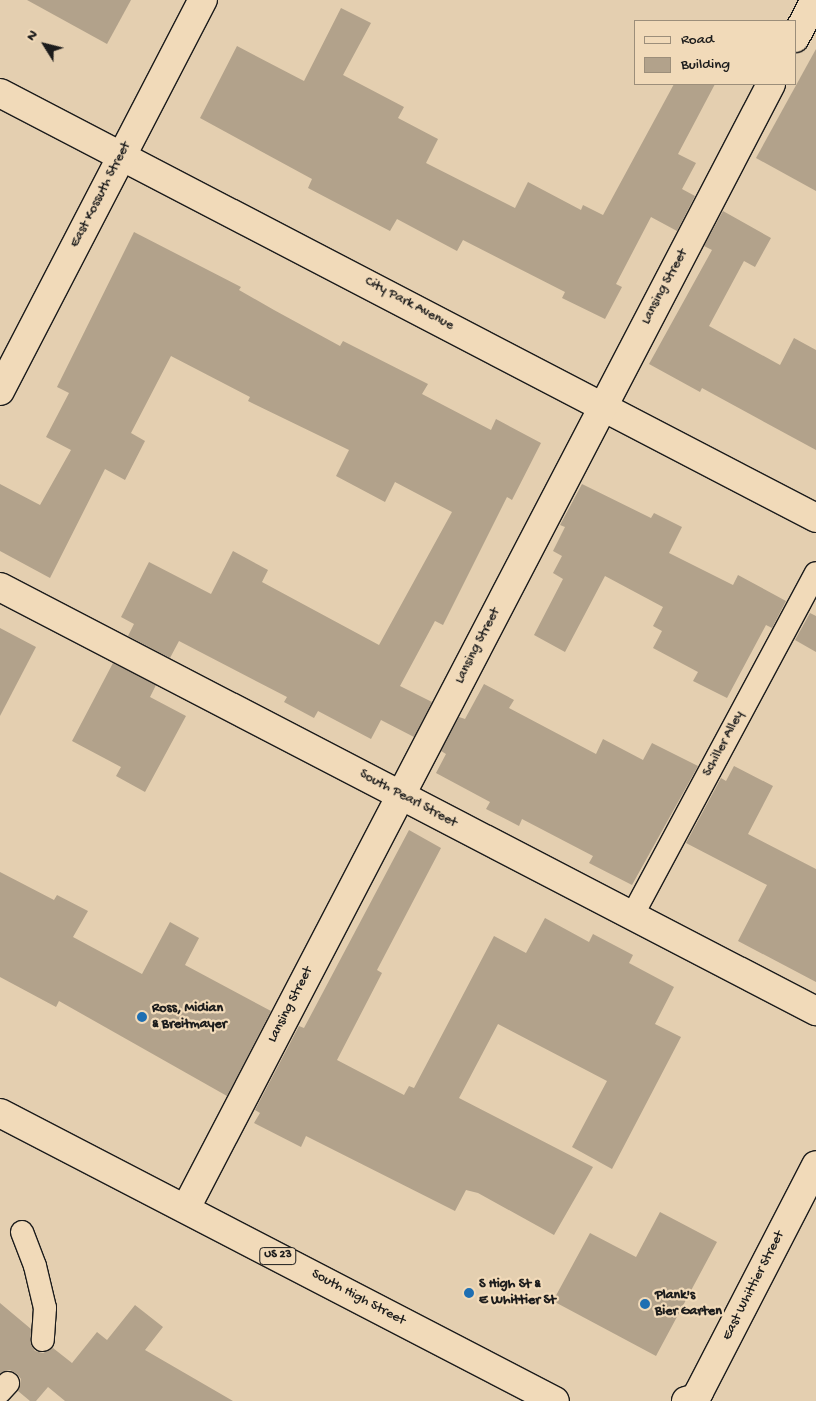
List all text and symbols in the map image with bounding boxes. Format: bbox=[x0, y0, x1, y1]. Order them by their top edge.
north arrow bbox=[20, 20, 70, 70]
legend bbox=[634, 20, 796, 85]
text: N bbox=[23, 27, 42, 45]
text: Road bbox=[681, 31, 714, 49]
text: Building bbox=[681, 56, 730, 74]
street label: East Kossuth Street bbox=[67, 139, 135, 251]
street label: Lansing Street bbox=[638, 246, 692, 328]
street label: City Park Avenue bbox=[362, 273, 456, 335]
street label: Lansing Street bbox=[452, 605, 504, 687]
street label: Schiller Alley bbox=[700, 708, 748, 780]
street label: South Pearl Street bbox=[356, 766, 460, 832]
street label: Lansing Street bbox=[265, 964, 317, 1046]
place label: Ross, Midian & Breitmayer bbox=[152, 1001, 227, 1034]
marker: Ross, Midian & Breitmayer bbox=[136, 1011, 148, 1023]
street label: East Whittier Street bbox=[719, 1229, 789, 1343]
road number: US 23 bbox=[259, 1246, 297, 1266]
street label: South High Street bbox=[308, 1266, 408, 1330]
place label: S High St & E Whittier St bbox=[479, 1277, 556, 1310]
marker: S High St & E Whittier St bbox=[463, 1287, 475, 1299]
place label: Plank's Bier Garten bbox=[655, 1288, 722, 1320]
marker: Plank's Bier Garten bbox=[639, 1298, 651, 1310]

